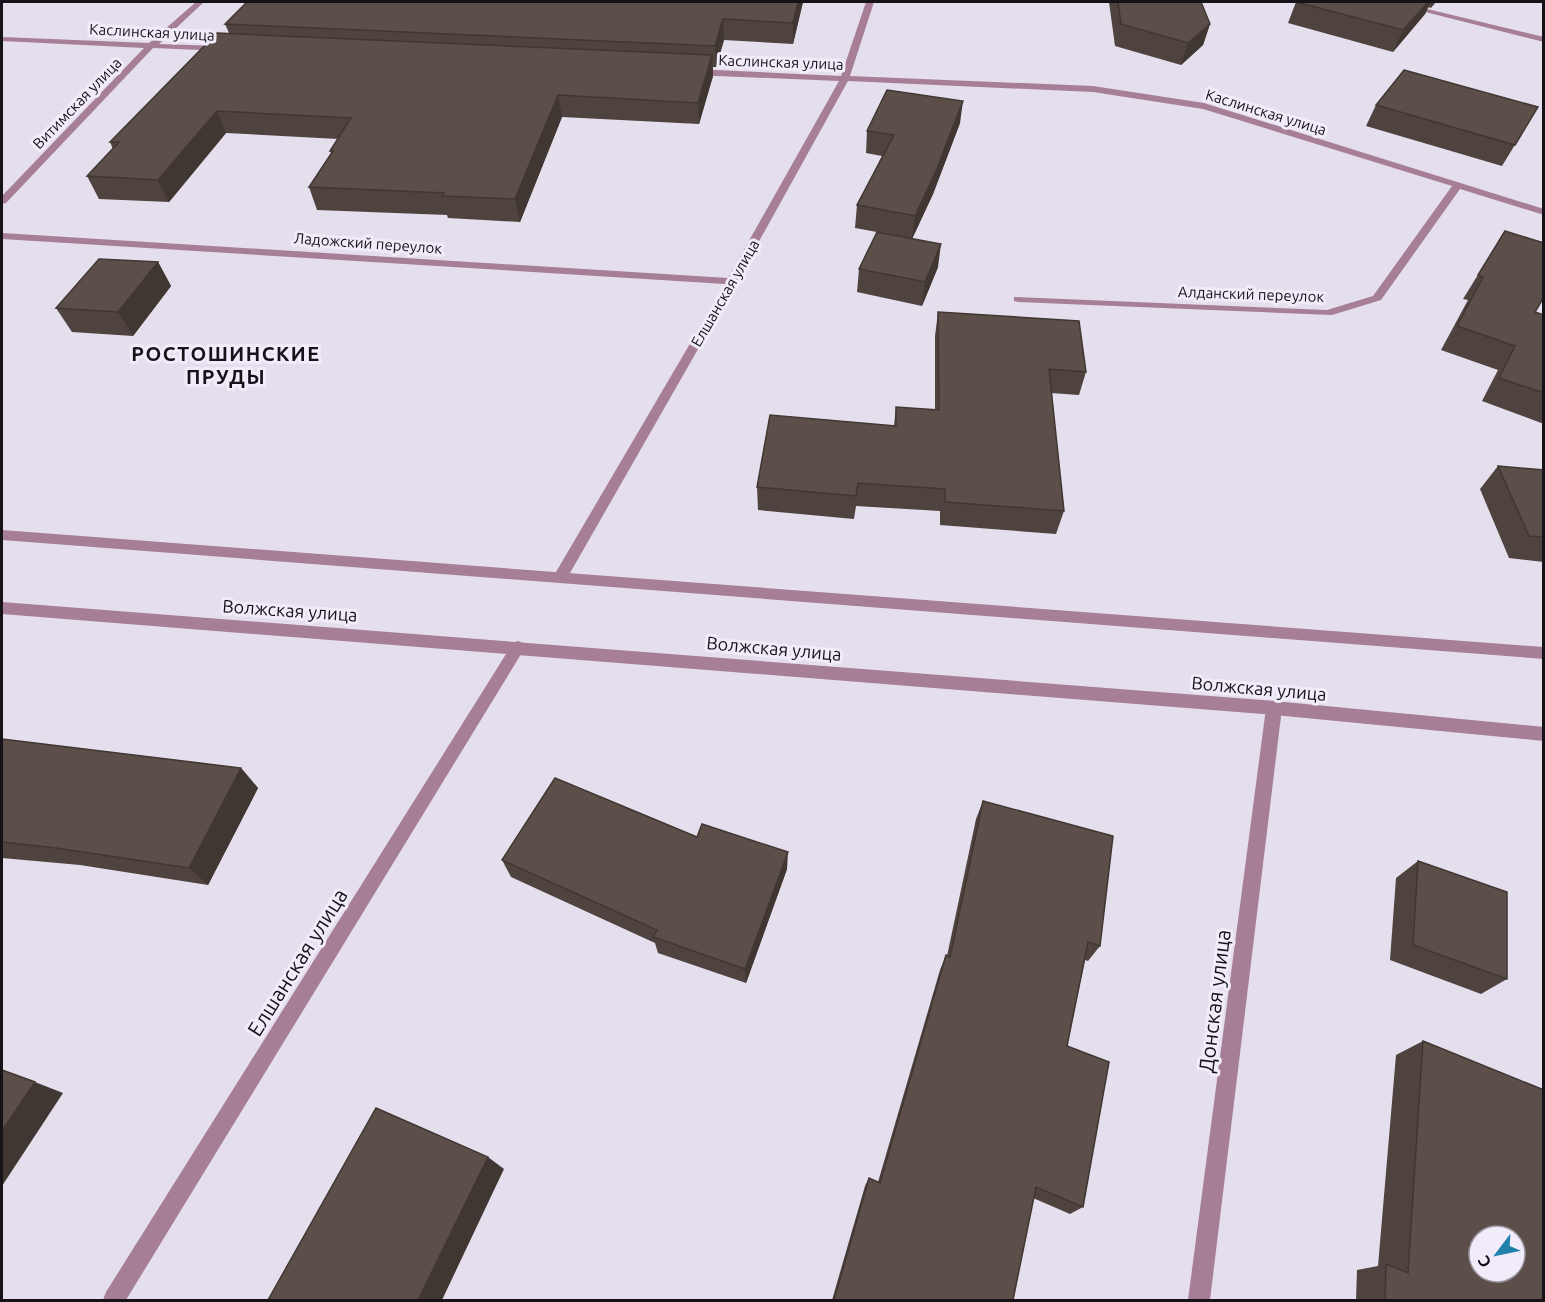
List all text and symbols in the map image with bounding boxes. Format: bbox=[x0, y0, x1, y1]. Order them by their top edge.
street label: Каслинская улица bbox=[89, 20, 215, 44]
street label: Каслинская улица bbox=[718, 51, 844, 73]
street label: Витимская улица bbox=[29, 54, 125, 152]
street label: Каслинская улица bbox=[1204, 86, 1328, 138]
street label: Ладожский переулок bbox=[293, 229, 443, 257]
street label: Елшанская улица bbox=[687, 236, 763, 350]
street label: Алданский переулок bbox=[1178, 283, 1325, 305]
district label: РОСТОШИНСКИЕ ПРУДЫ bbox=[131, 342, 321, 388]
street label: Волжская улица bbox=[222, 595, 358, 625]
street label: Волжская улица bbox=[706, 632, 842, 664]
street label: Волжская улица bbox=[1191, 672, 1327, 704]
street label: Елшанская улица bbox=[242, 884, 352, 1040]
street label: Донская улица bbox=[1193, 928, 1235, 1074]
north arrow bbox=[1467, 1224, 1527, 1284]
text: С bbox=[1474, 1253, 1495, 1271]

